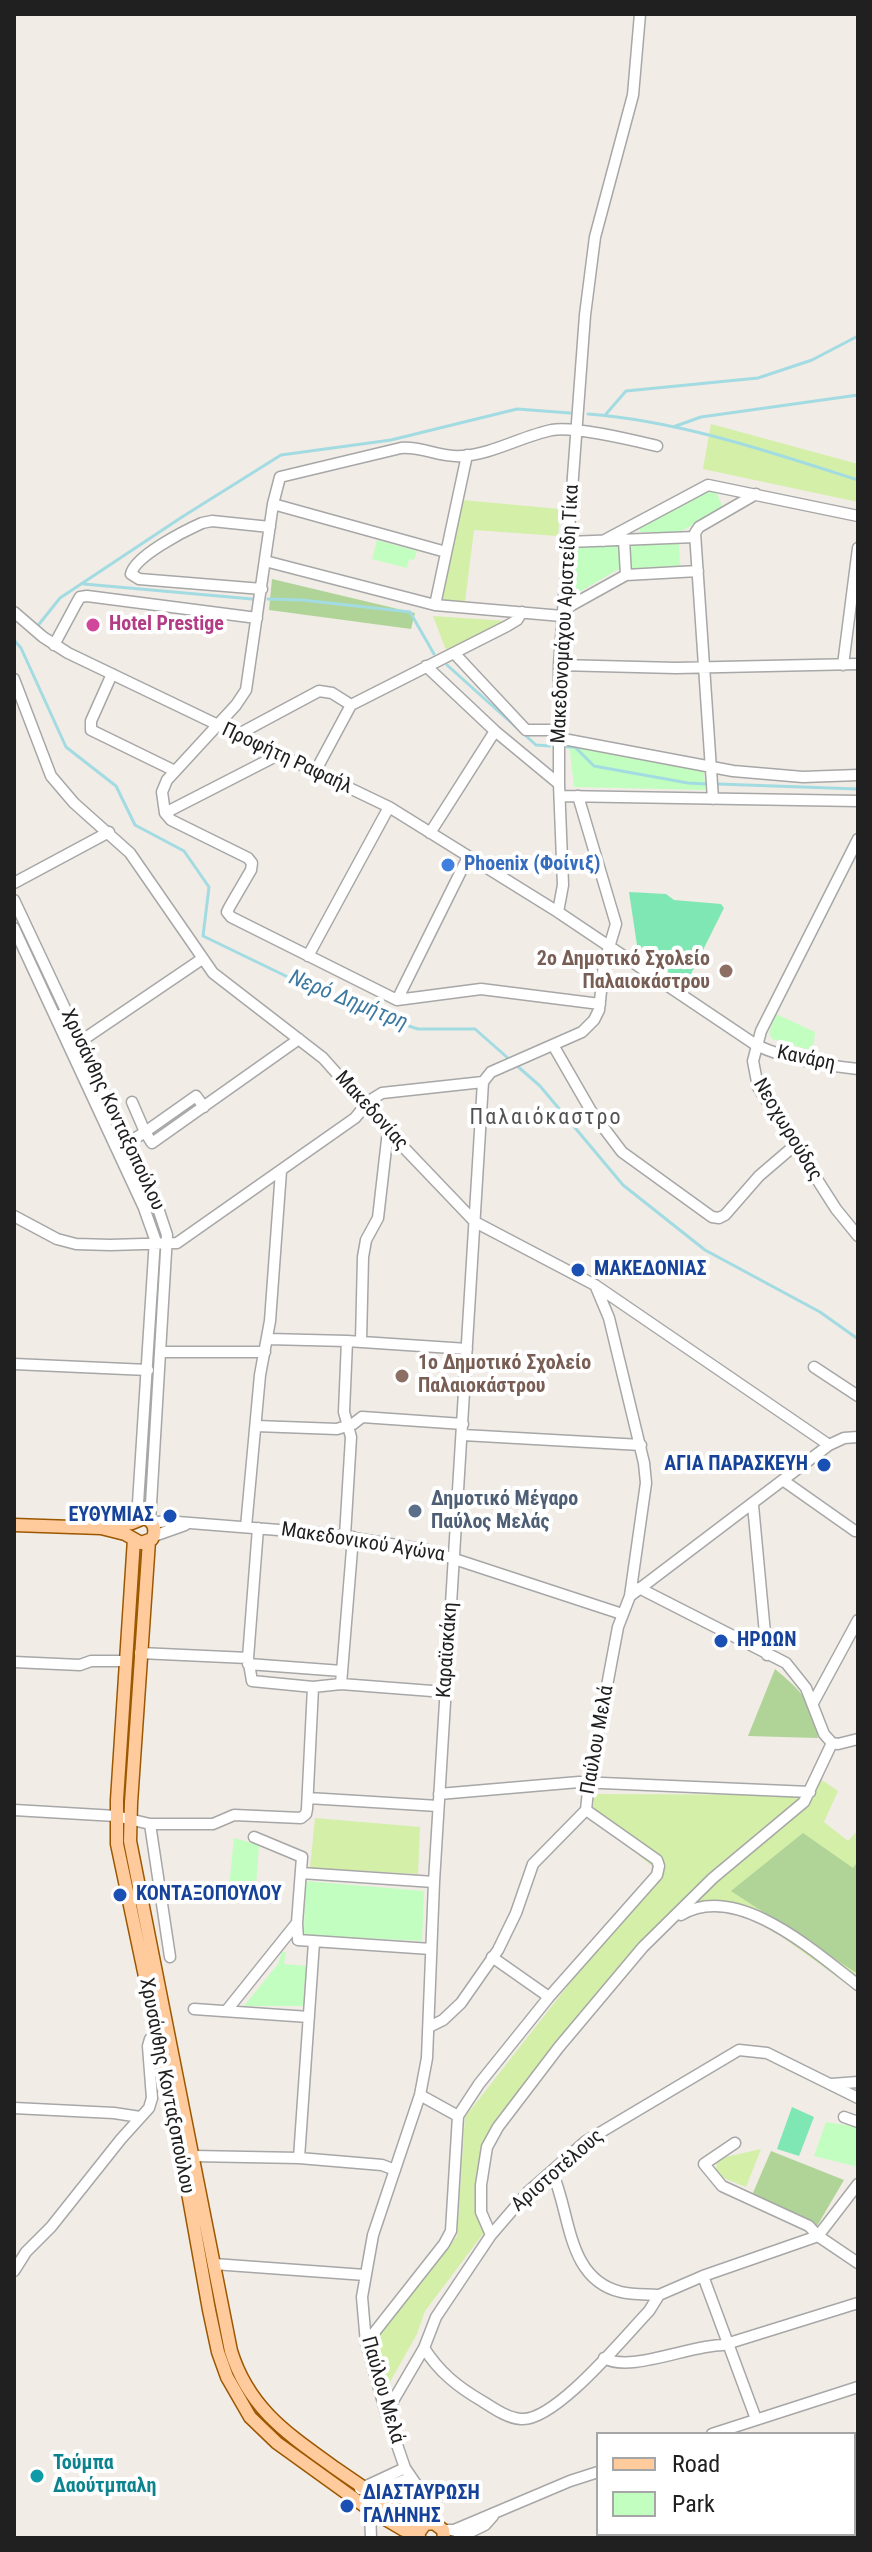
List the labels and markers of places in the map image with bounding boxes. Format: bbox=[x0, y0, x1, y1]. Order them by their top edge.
place label: Hotel Prestige bbox=[109, 613, 224, 637]
marker: Hotel Prestige bbox=[84, 616, 102, 634]
place label: Phoenix (Φοίνιξ) bbox=[464, 853, 601, 877]
marker: Phoenix (Φοίνιξ) bbox=[439, 856, 457, 874]
place label: 2ο Δημοτικό Σχολείο Παλαιοκάστρου bbox=[537, 948, 710, 995]
marker: 2ο Δημοτικό Σχολείο Παλαιοκάστρου bbox=[717, 962, 735, 980]
place label: ΜΑΚΕΔΟΝΙΑΣ bbox=[594, 1258, 707, 1282]
marker: ΜΑΚΕΔΟΝΙΑΣ bbox=[569, 1261, 587, 1279]
place label: 1ο Δημοτικό Σχολείο Παλαιοκάστρου bbox=[418, 1352, 591, 1399]
marker: 1ο Δημοτικό Σχολείο Παλαιοκάστρου bbox=[393, 1367, 411, 1385]
place label: ΑΓΙΑ ΠΑΡΑΣΚΕΥΗ bbox=[664, 1453, 808, 1477]
marker: ΑΓΙΑ ΠΑΡΑΣΚΕΥΗ bbox=[815, 1456, 833, 1474]
place label: Δημοτικό Μέγαρο Παύλος Μελάς bbox=[431, 1488, 578, 1535]
marker: Δημοτικό Μέγαρο Παύλος Μελάς bbox=[406, 1502, 424, 1520]
place label: ΕΥΘΥΜΙΑΣ bbox=[68, 1504, 154, 1528]
marker: ΕΥΘΥΜΙΑΣ bbox=[161, 1507, 179, 1525]
place label: ΗΡΩΩΝ bbox=[737, 1629, 796, 1653]
marker: ΗΡΩΩΝ bbox=[712, 1632, 730, 1650]
place label: ΚΟΝΤΑΞΟΠΟΥΛΟΥ bbox=[136, 1883, 282, 1907]
marker: ΚΟΝΤΑΞΟΠΟΥΛΟΥ bbox=[111, 1886, 129, 1904]
place label: Τούμπα Δαούτμπαλη bbox=[53, 2452, 156, 2499]
marker: Τούμπα Δαούτμπαλη bbox=[28, 2467, 46, 2485]
place label: ΔΙΑΣΤΑΥΡΩΣΗ ΓΑΛΗΝΗΣ bbox=[363, 2482, 480, 2529]
marker: ΔΙΑΣΤΑΥΡΩΣΗ ΓΑΛΗΝΗΣ bbox=[338, 2497, 356, 2515]

